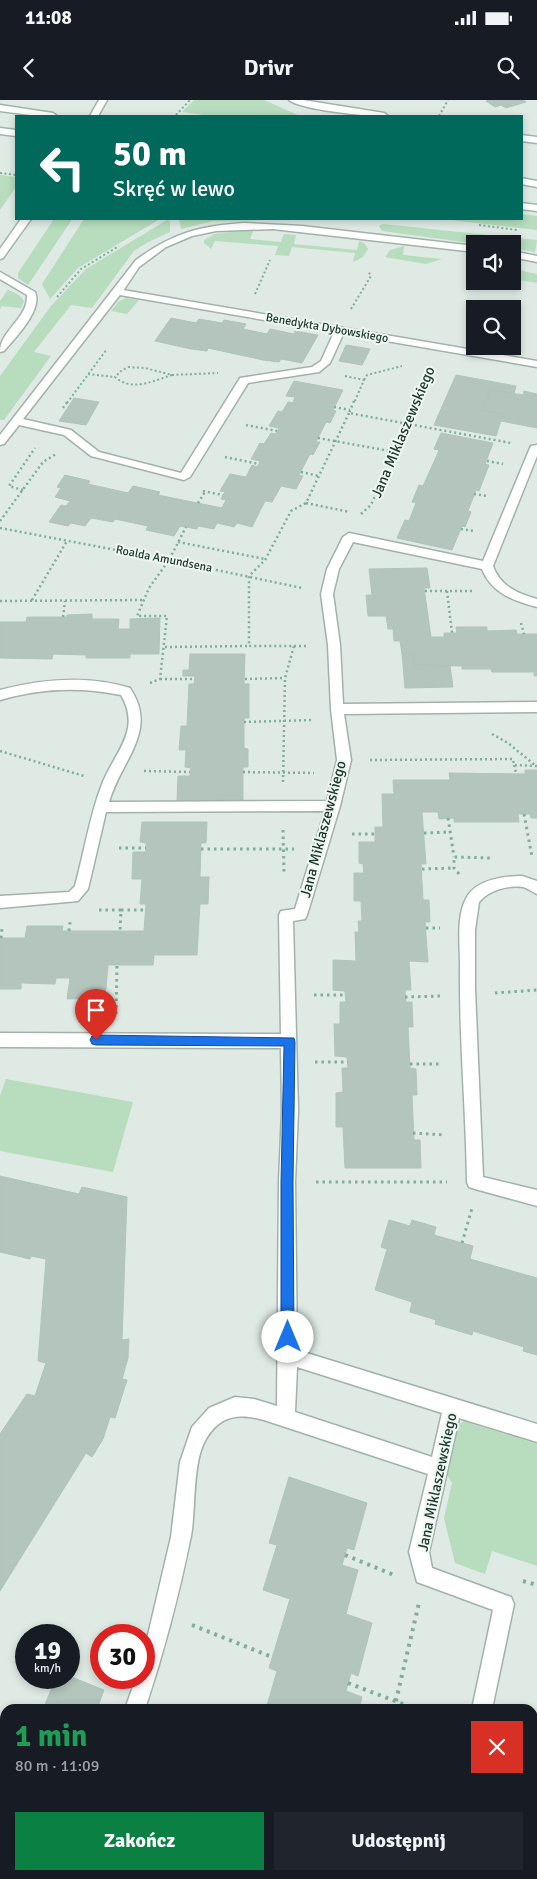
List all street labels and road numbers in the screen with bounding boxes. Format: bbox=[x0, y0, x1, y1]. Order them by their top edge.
street label: Benedykta Dybowskiego bbox=[265, 310, 389, 346]
street label: Jana Miklaszewskiego bbox=[367, 363, 439, 500]
street label: Roalda Amundsena bbox=[114, 542, 214, 576]
street label: Jana Miklaszewskiego bbox=[296, 758, 350, 899]
street label: Jana Miklaszewskiego bbox=[414, 1411, 461, 1553]

